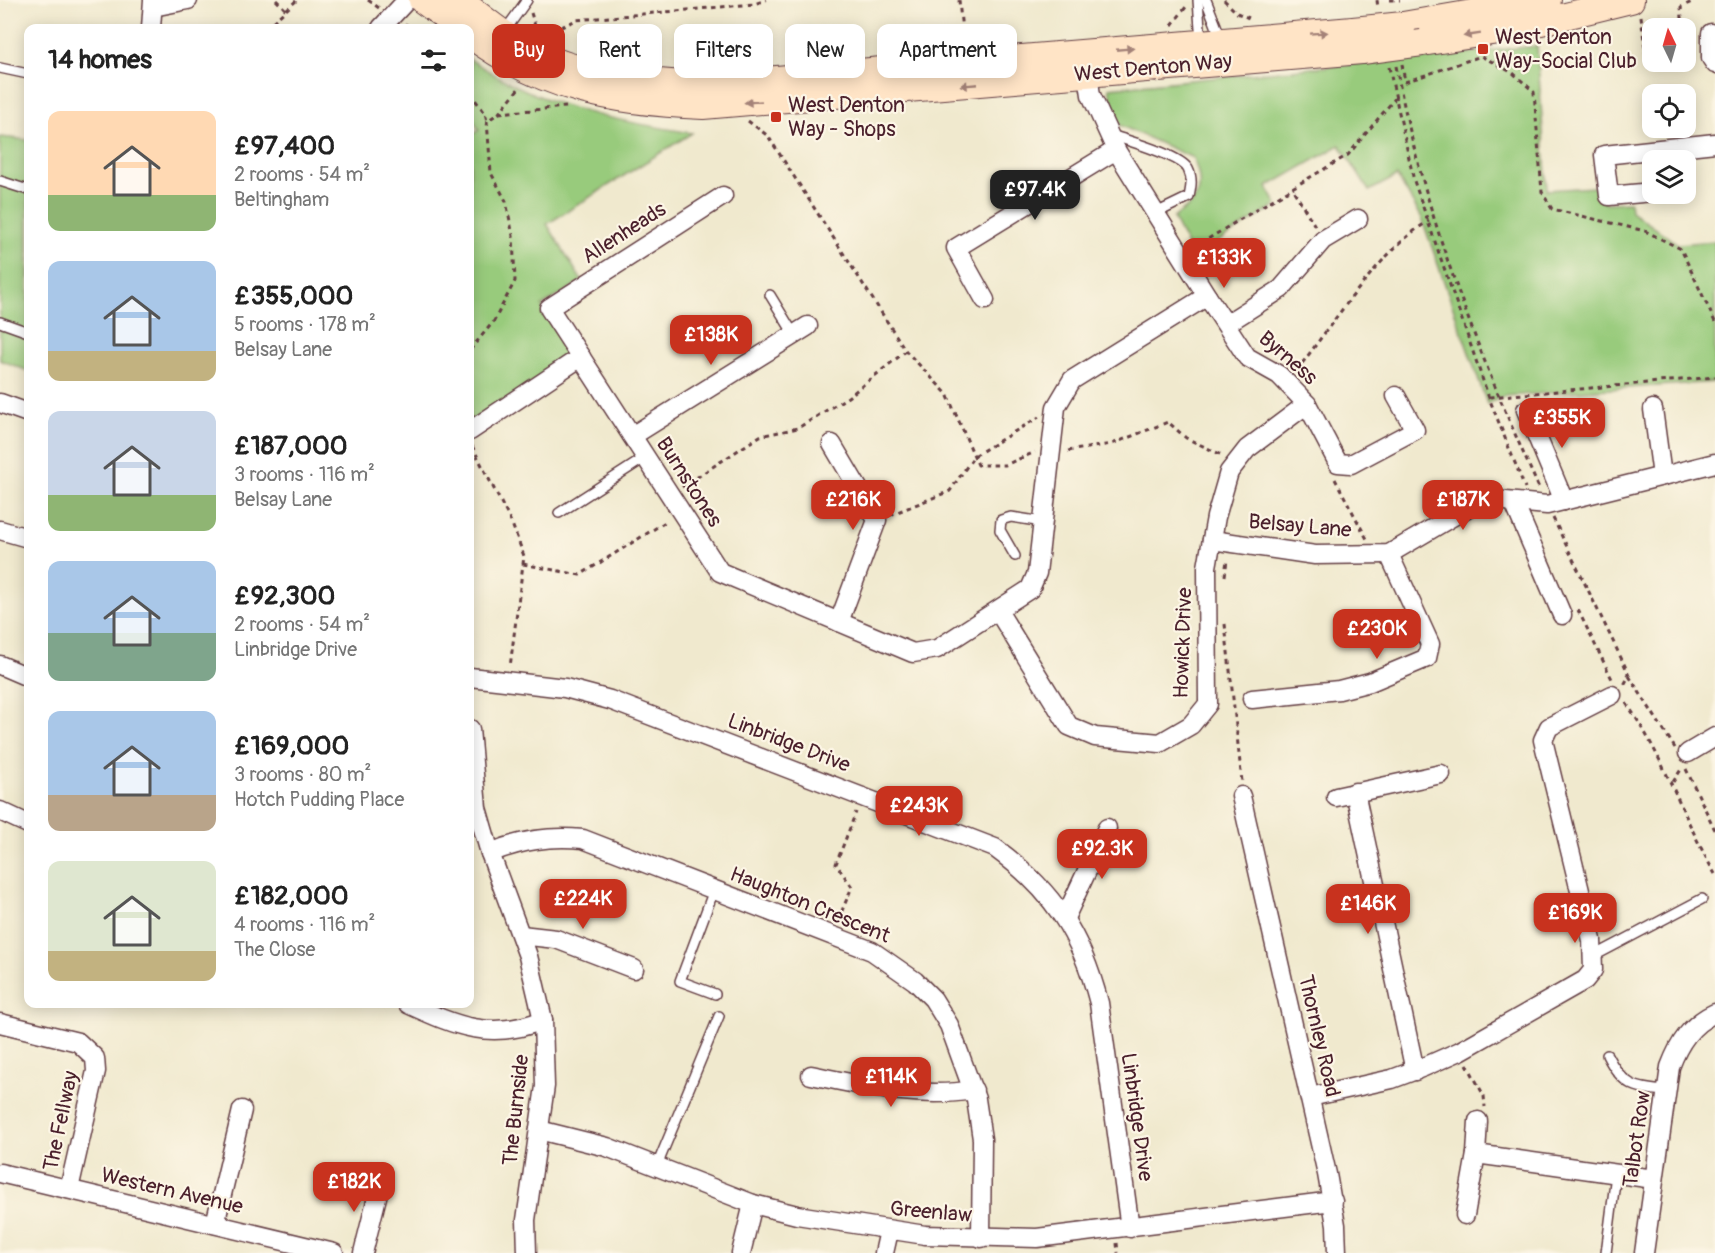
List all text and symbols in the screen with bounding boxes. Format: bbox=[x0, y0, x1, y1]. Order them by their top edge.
north arrow bbox=[1642, 18, 1696, 72]
map controls bbox=[1642, 18, 1696, 204]
chip: Buy bbox=[492, 24, 565, 78]
chip: Rent bbox=[577, 24, 662, 78]
chip: Filters bbox=[674, 24, 773, 78]
chip: New bbox=[785, 24, 865, 78]
chip: Apartment bbox=[877, 24, 1017, 78]
place label: West Denton Way-Social Club bbox=[1495, 24, 1637, 75]
one-way arrow bbox=[1310, 28, 1329, 37]
one-way arrow bbox=[1462, 30, 1481, 39]
marker: West Denton Way-Social Club bbox=[1476, 42, 1490, 56]
text: 14 homes bbox=[48, 44, 152, 76]
icon: filters bbox=[417, 44, 450, 77]
one-way arrow bbox=[1115, 44, 1134, 54]
street label: West Denton Way bbox=[1073, 48, 1233, 88]
one-way arrow bbox=[959, 80, 978, 90]
button: locate bbox=[1642, 84, 1696, 138]
place label: West Denton Way - Shops bbox=[788, 92, 905, 143]
one-way arrow bbox=[744, 98, 763, 107]
marker: West Denton Way - Shops bbox=[769, 110, 783, 124]
text: £97,400 bbox=[234, 130, 335, 162]
icon: home bbox=[96, 135, 168, 207]
button: layers bbox=[1642, 150, 1696, 204]
text: 2 rooms · 54 m² bbox=[234, 162, 370, 187]
pin: £97.4K bbox=[986, 170, 1084, 221]
text: £97.4K bbox=[1004, 177, 1066, 202]
text: Beltingham bbox=[234, 187, 329, 212]
street label: Allenheads bbox=[577, 195, 672, 270]
pin: £133K bbox=[1182, 238, 1266, 289]
text: £133K bbox=[1196, 245, 1252, 270]
text: £355,000 bbox=[234, 280, 353, 312]
icon: home bbox=[96, 285, 168, 357]
text: 5 rooms · 178 m² bbox=[234, 312, 376, 337]
pin: £138K bbox=[669, 315, 753, 366]
text: £138K bbox=[684, 322, 738, 347]
street label: Byrness bbox=[1253, 325, 1323, 391]
text: Belsay Lane bbox=[234, 337, 332, 362]
pin: £355K bbox=[1520, 398, 1604, 449]
text: £355K bbox=[1533, 405, 1591, 430]
text: £187,000 bbox=[234, 430, 348, 462]
street label: Burnstones bbox=[650, 432, 728, 533]
icon: home bbox=[96, 435, 168, 507]
text: 3 rooms · 116 m² bbox=[234, 462, 375, 487]
pin: £216K bbox=[811, 480, 895, 531]
pin: £187K bbox=[1421, 480, 1505, 531]
text: Belsay Lane bbox=[234, 487, 332, 512]
text: £216K bbox=[825, 487, 881, 512]
text: £187K bbox=[1436, 487, 1490, 512]
street label: Belsay Lane bbox=[1247, 508, 1353, 544]
text: £92,300 bbox=[234, 580, 335, 612]
icon: home bbox=[96, 585, 168, 657]
street label: Howick Drive bbox=[1168, 586, 1198, 699]
pin: £230K bbox=[1335, 609, 1419, 660]
text: 2 rooms · 54 m² bbox=[234, 612, 370, 637]
text: £230K bbox=[1347, 616, 1407, 641]
text: Linbridge Drive bbox=[234, 637, 357, 662]
street label: Linbridge Drive bbox=[724, 707, 855, 779]
text: £169,000 bbox=[234, 730, 349, 762]
icon: home bbox=[96, 735, 168, 807]
text: 3 rooms · 80 m² bbox=[234, 762, 371, 787]
pin: £243K bbox=[877, 786, 961, 837]
text: Hotch Pudding Place bbox=[234, 787, 404, 812]
text: £243K bbox=[890, 793, 948, 818]
pin: £92.3K bbox=[1053, 829, 1151, 880]
text: £92.3K bbox=[1071, 836, 1133, 861]
street label: Haughton Crescent bbox=[726, 861, 895, 950]
pin: £224K bbox=[541, 879, 625, 930]
text: £182,000 bbox=[234, 880, 348, 912]
pin: £146K bbox=[1326, 884, 1410, 935]
icon: home bbox=[96, 885, 168, 957]
text: £224K bbox=[554, 886, 612, 911]
text: £146K bbox=[1340, 891, 1396, 916]
pin: £169K bbox=[1533, 893, 1617, 944]
text: £169K bbox=[1548, 900, 1602, 925]
text: 4 rooms · 116 m² bbox=[234, 912, 375, 937]
text: The Close bbox=[234, 937, 315, 962]
street label: Thornley Road bbox=[1292, 972, 1346, 1100]
street label: Linbridge Drive bbox=[1115, 1051, 1159, 1184]
street label: The Burnside bbox=[497, 1052, 535, 1167]
pin: £114K bbox=[849, 1057, 933, 1108]
text: £114K bbox=[865, 1064, 917, 1089]
street label: The Fellway bbox=[37, 1068, 85, 1174]
street label: Talbot Row bbox=[1617, 1089, 1657, 1189]
street label: Western Avenue bbox=[98, 1162, 246, 1221]
pin: £182K bbox=[312, 1162, 396, 1213]
text: £182K bbox=[327, 1169, 381, 1194]
street label: Greenlaw bbox=[889, 1195, 973, 1229]

